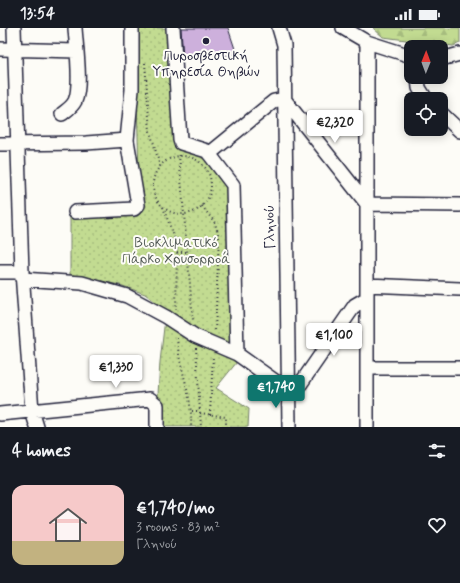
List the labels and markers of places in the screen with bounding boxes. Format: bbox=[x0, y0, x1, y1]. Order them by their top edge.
marker: Πυροσβεστική Υπηρεσία Θηβών bbox=[201, 36, 211, 46]
place label: Πυροσβεστική Υπηρεσία Θηβών bbox=[152, 47, 260, 81]
pin: €2,320 bbox=[302, 110, 368, 144]
pin: €1,100 bbox=[301, 323, 367, 357]
pin: €1,330 bbox=[83, 355, 149, 389]
pin: €1,740 bbox=[243, 375, 309, 409]

